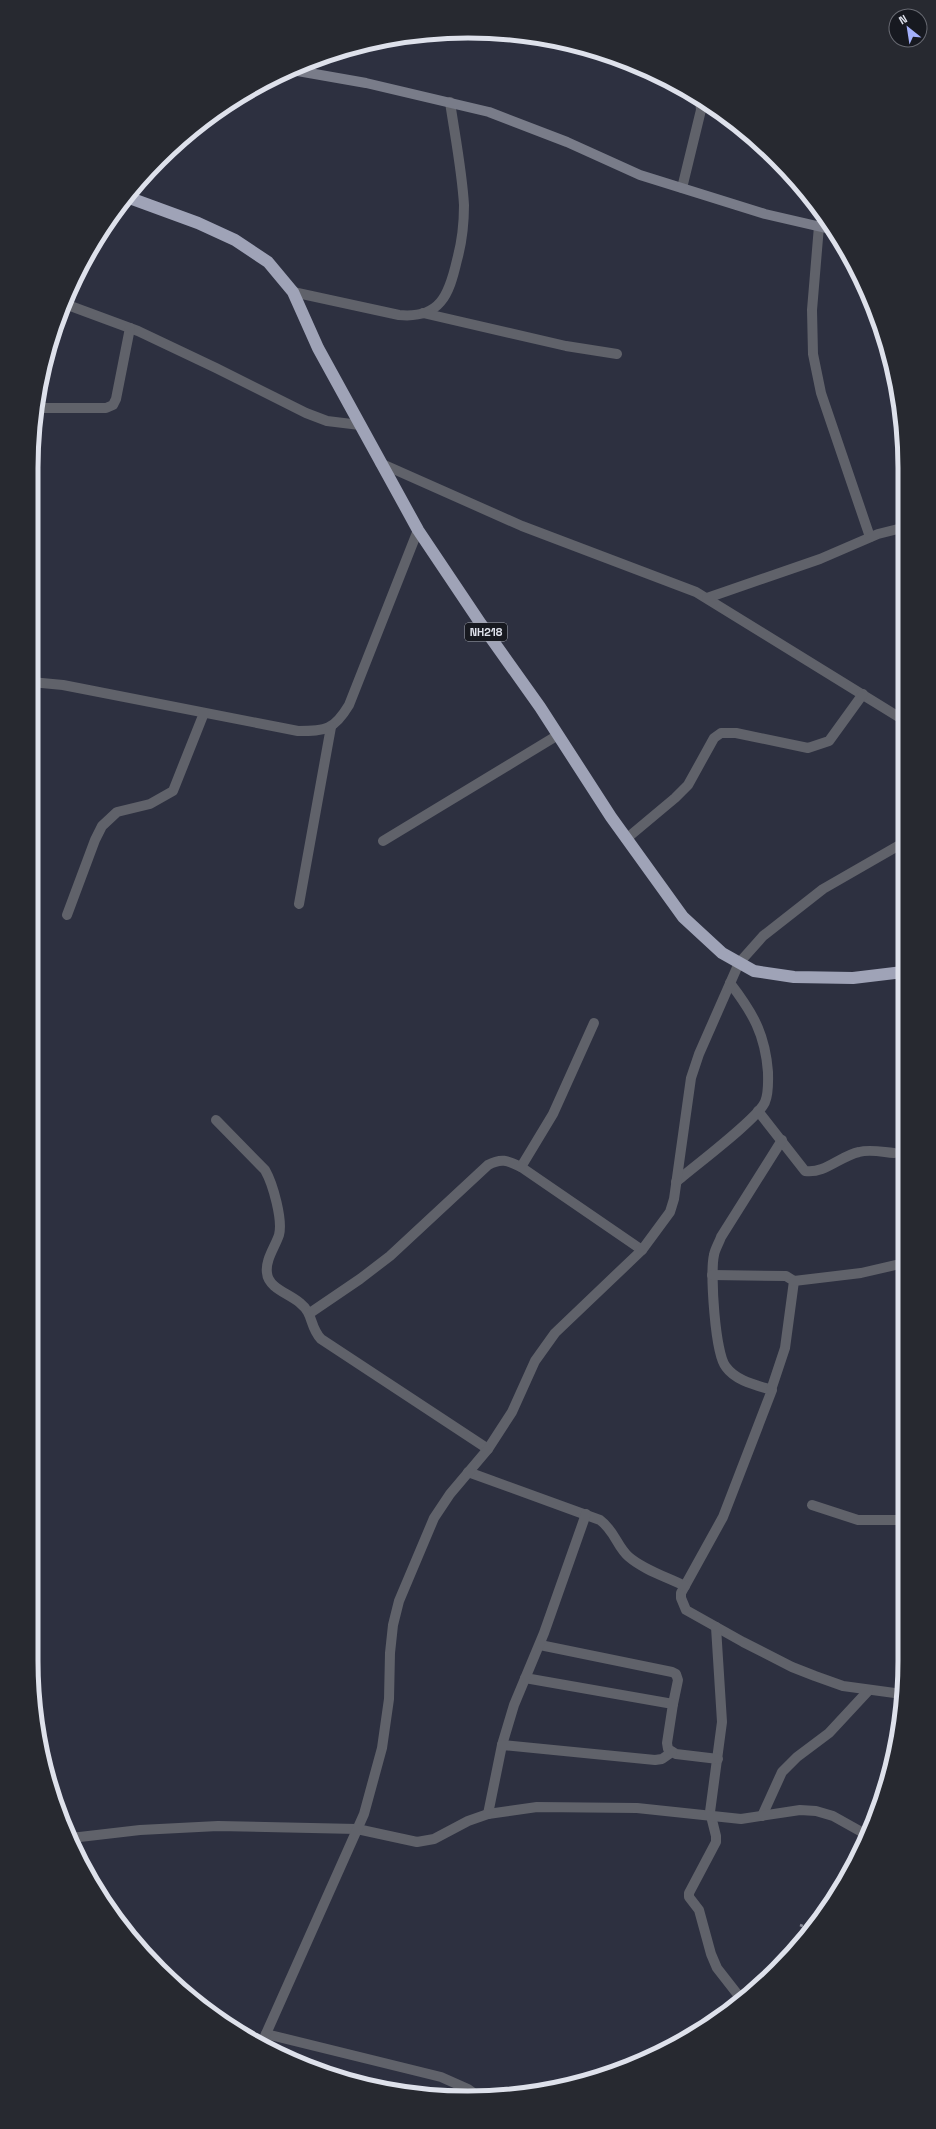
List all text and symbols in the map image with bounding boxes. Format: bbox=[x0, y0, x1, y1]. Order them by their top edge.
north arrow bbox=[888, 8, 928, 48]
text: N bbox=[896, 11, 910, 27]
road number: NH218 bbox=[465, 623, 507, 641]

